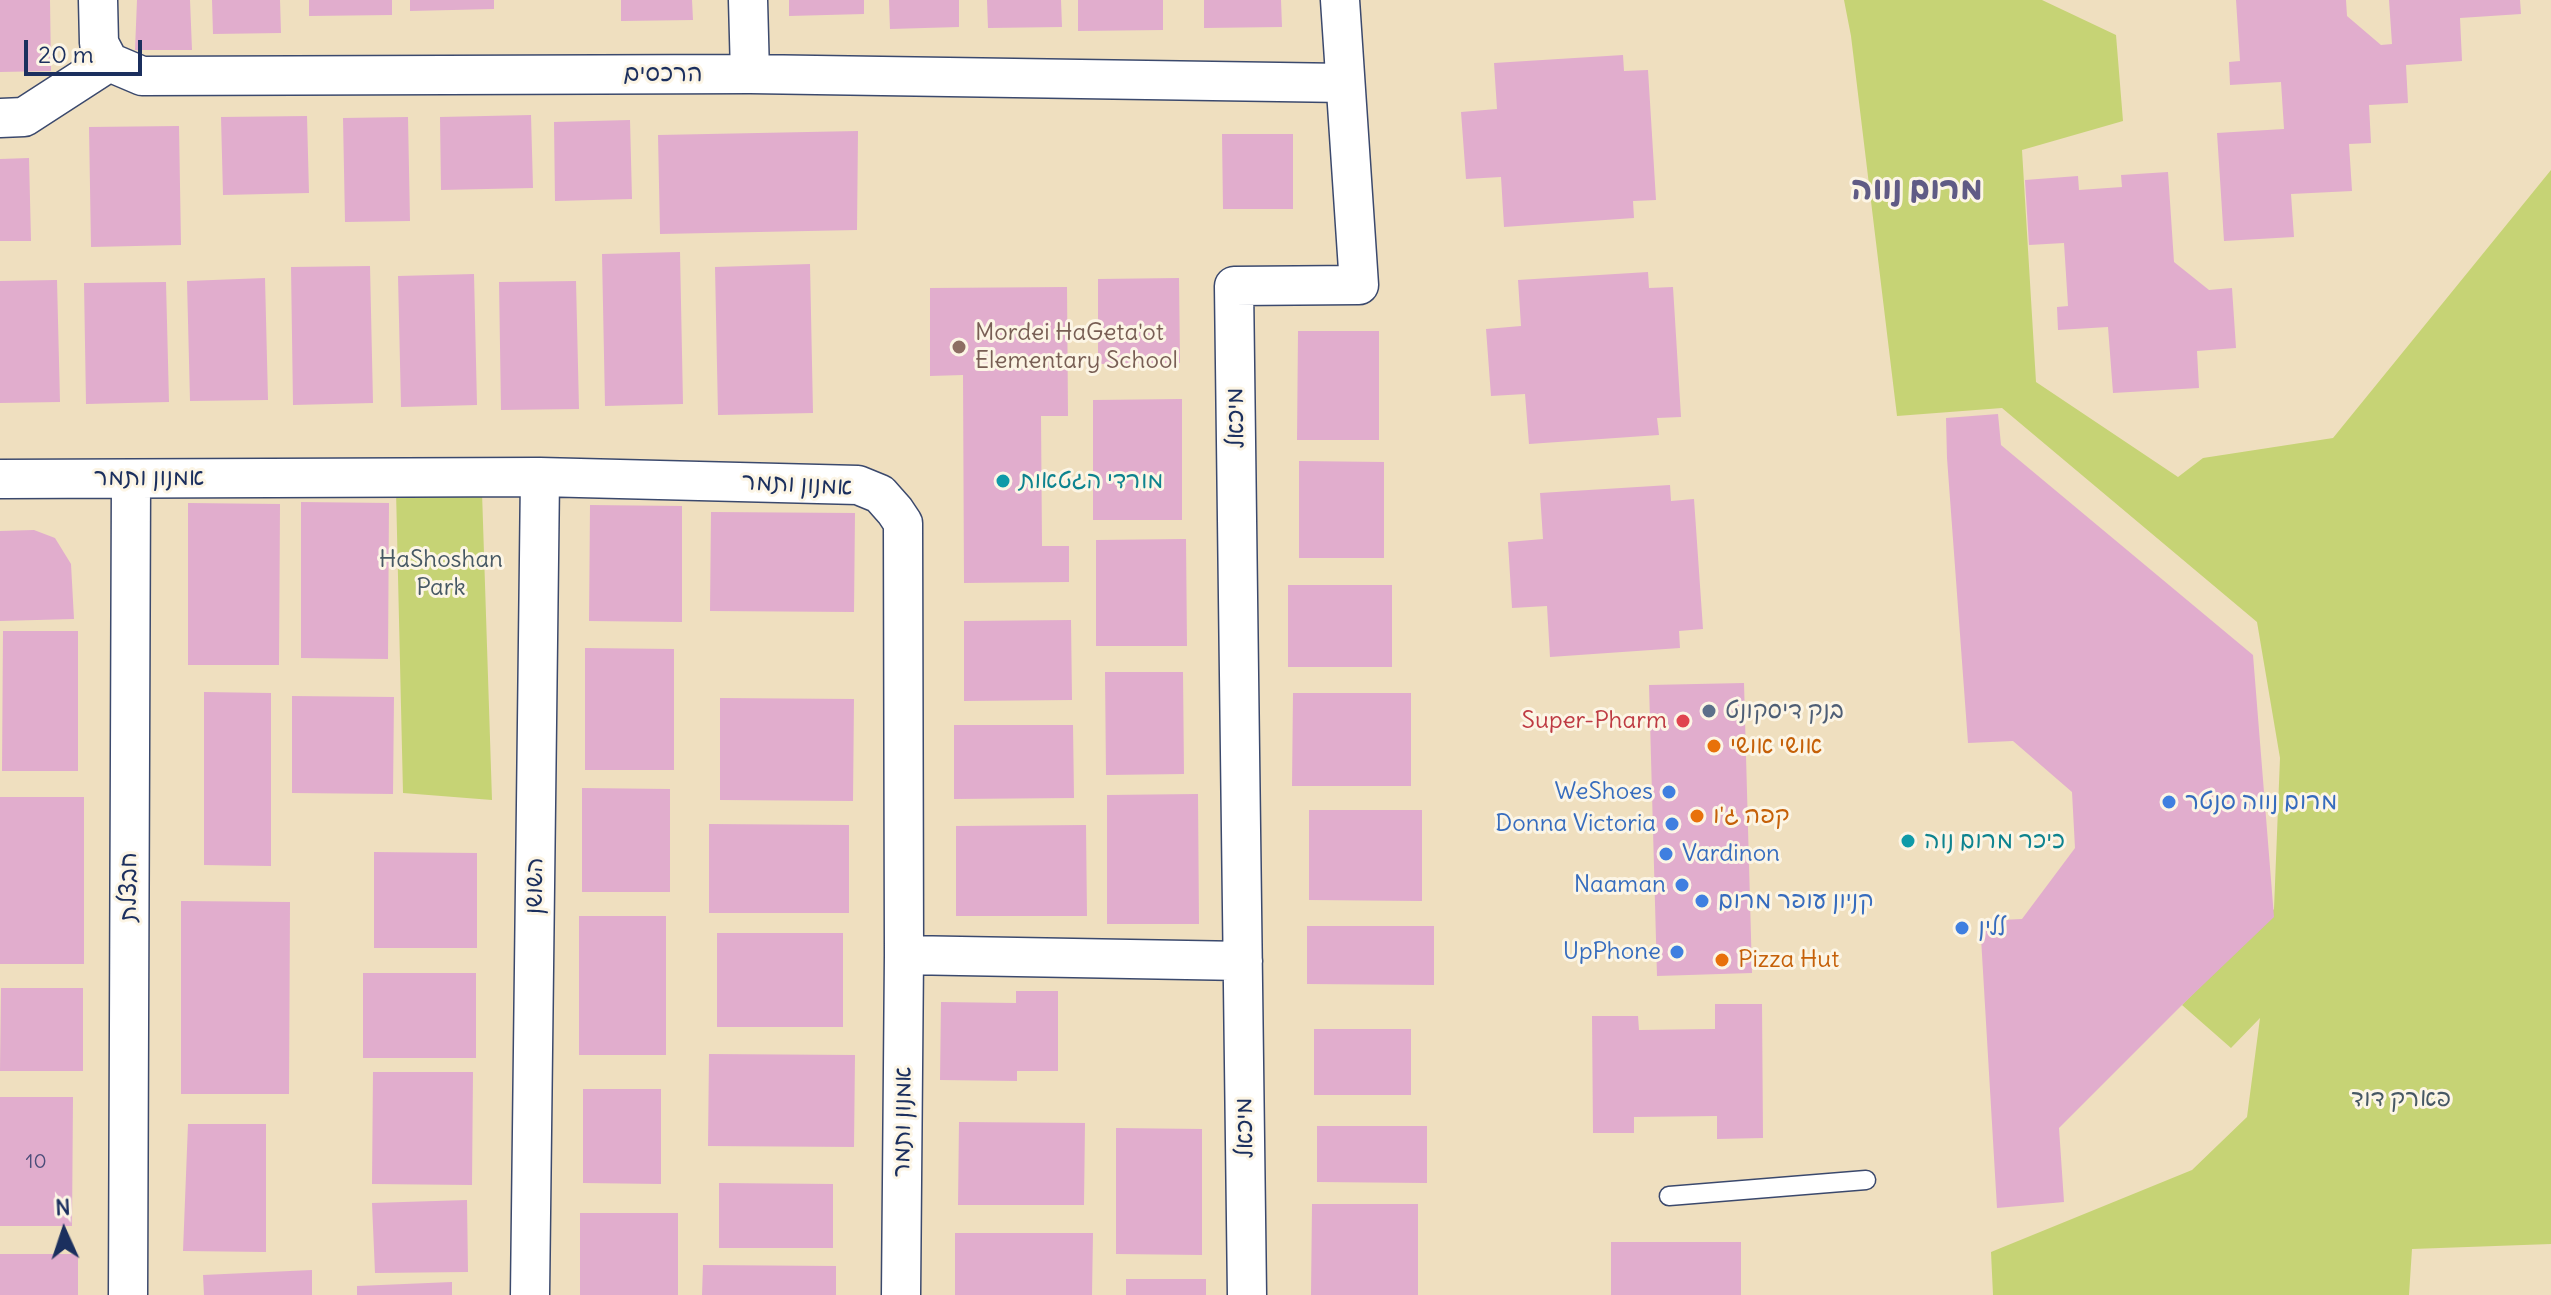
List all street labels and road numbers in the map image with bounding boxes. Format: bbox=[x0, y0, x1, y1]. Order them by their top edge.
street label: הרכסים bbox=[623, 60, 703, 88]
street label: מיכאל bbox=[1221, 387, 1251, 449]
street label: אמנון ותמר bbox=[94, 464, 204, 492]
street label: אמנון ותמר bbox=[741, 468, 853, 502]
street label: חבצלת bbox=[115, 852, 143, 922]
street label: השושן bbox=[520, 857, 550, 915]
street label: אמנון ותמר bbox=[888, 1066, 918, 1178]
street label: מיכאל bbox=[1230, 1097, 1260, 1159]

